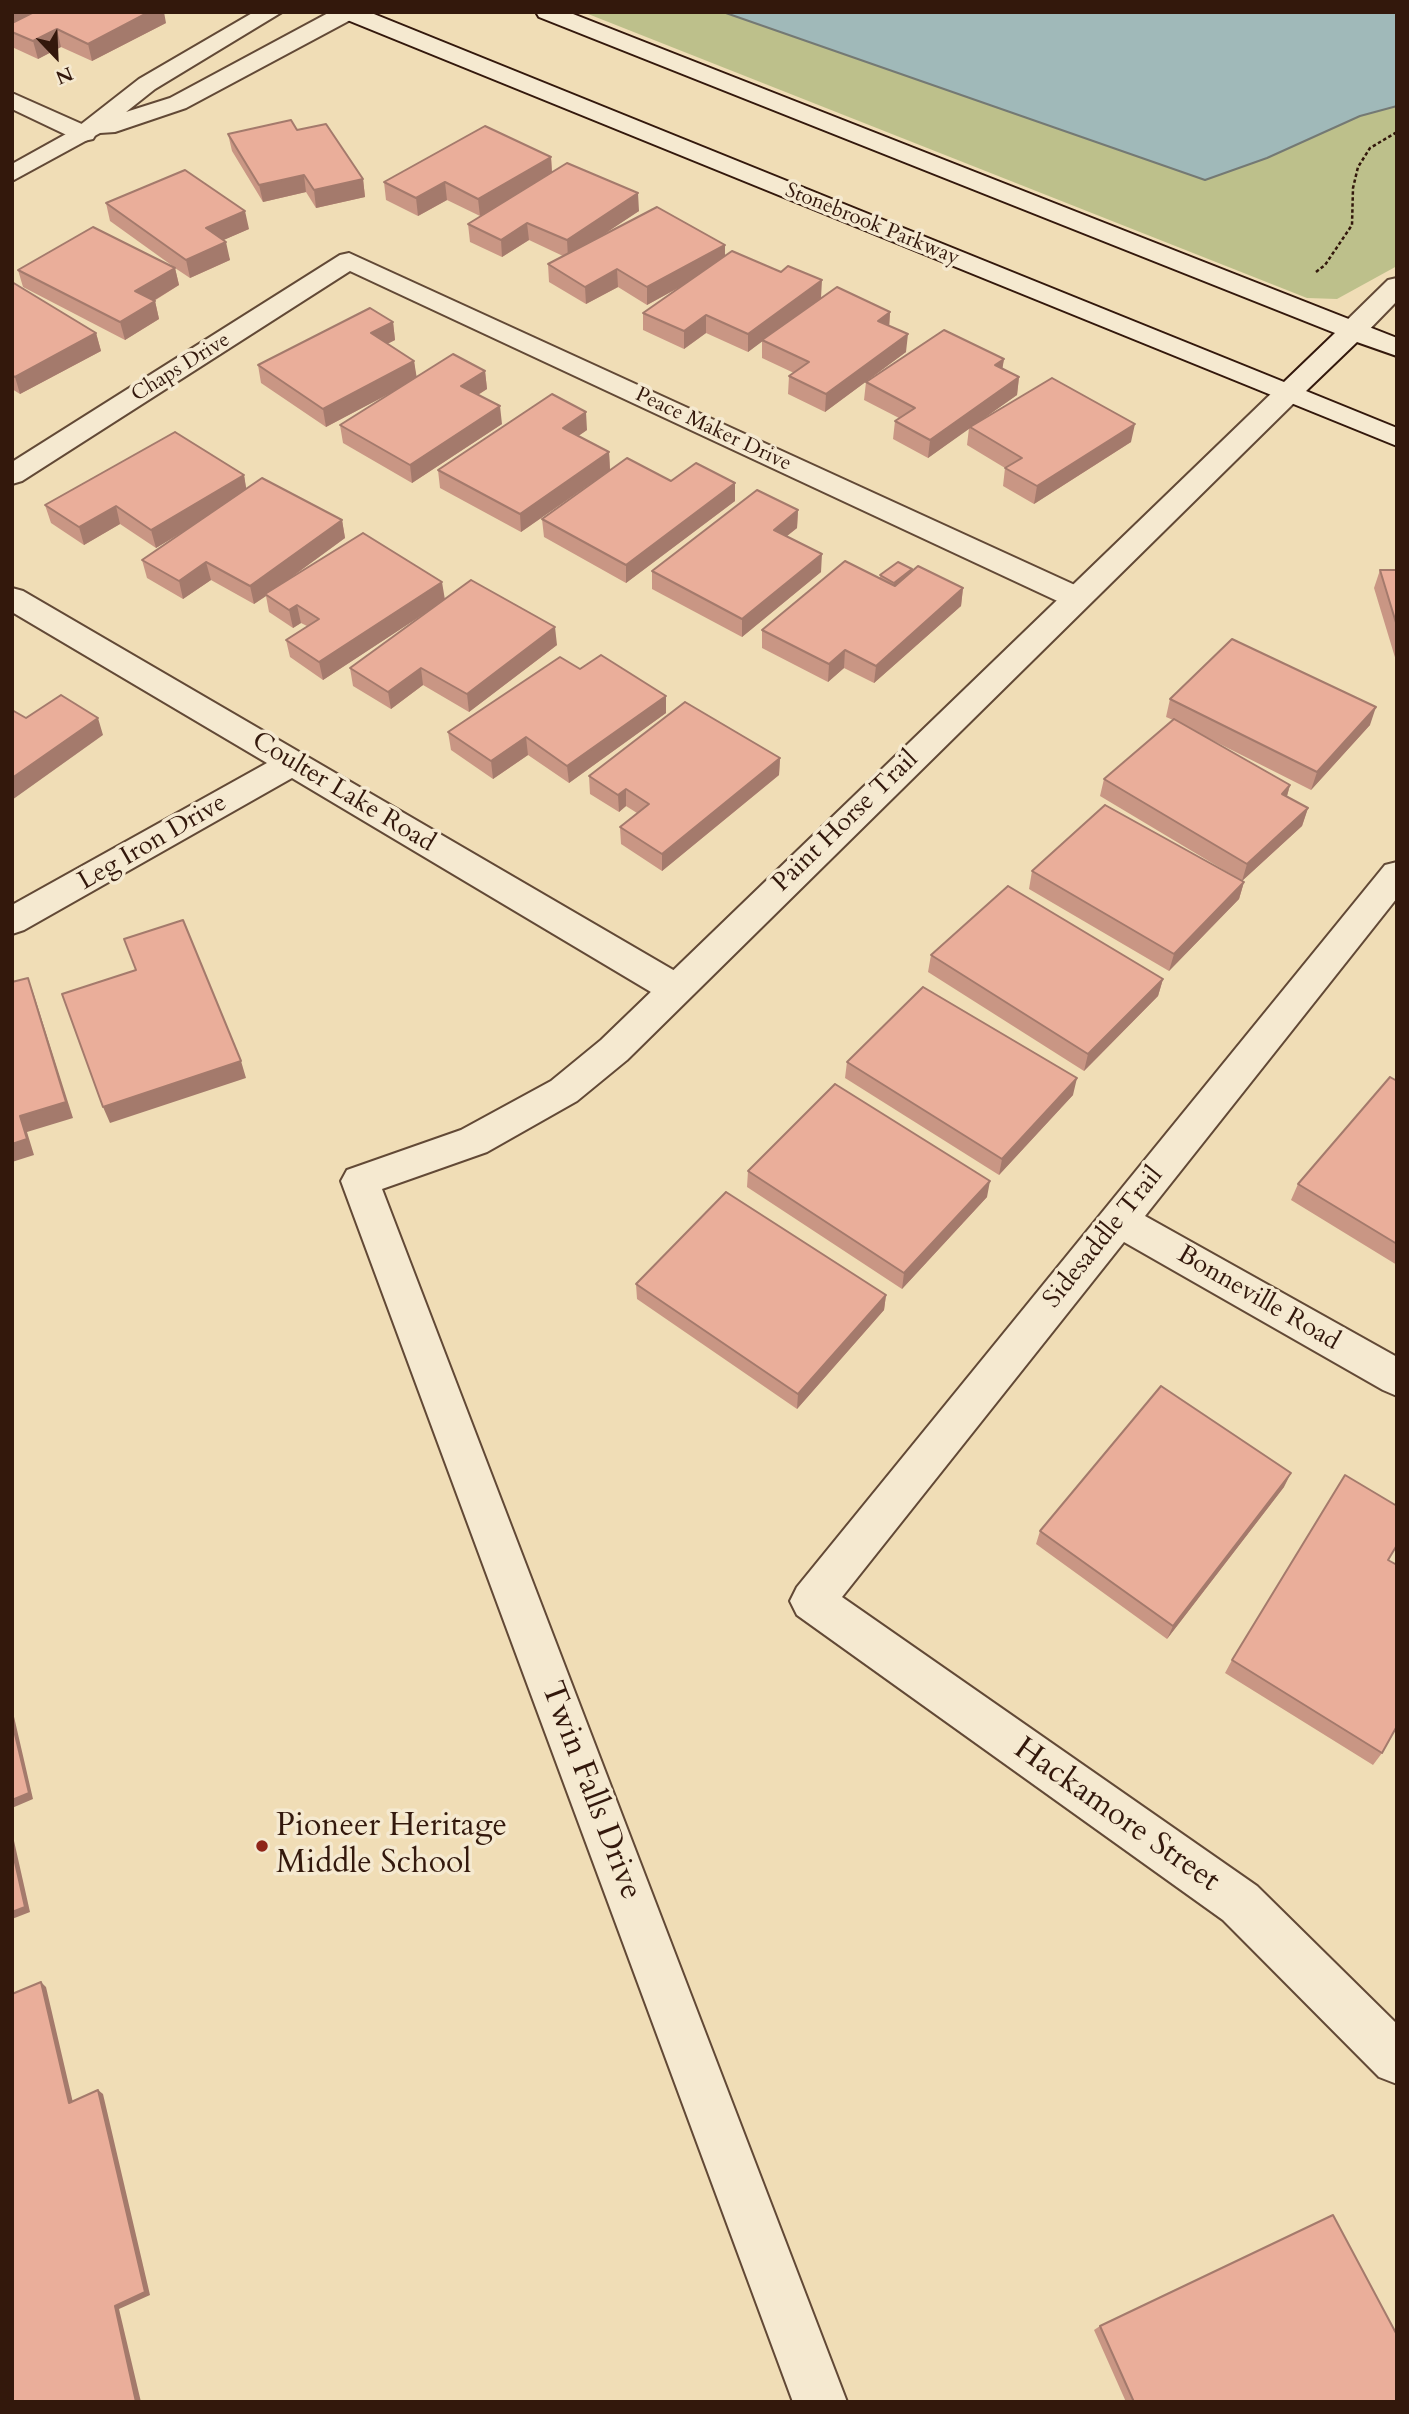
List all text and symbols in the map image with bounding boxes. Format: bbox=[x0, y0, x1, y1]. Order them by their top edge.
north arrow bbox=[21, 21, 91, 91]
text: N bbox=[52, 60, 77, 91]
street label: Stonebrook Parkway bbox=[781, 179, 963, 271]
street label: Chaps Drive bbox=[127, 328, 235, 408]
street label: Peace Maker Drive bbox=[631, 383, 795, 477]
street label: Coulter Lake Road bbox=[246, 726, 440, 860]
street label: Paint Horse Trail bbox=[767, 745, 925, 899]
street label: Leg Iron Drive bbox=[73, 788, 233, 898]
street label: Sidesaddle Trail bbox=[1038, 1161, 1170, 1315]
street label: Bonneville Road bbox=[1171, 1240, 1345, 1358]
street label: Twin Falls Drive bbox=[531, 1677, 649, 1905]
street label: Hackamore Street bbox=[1006, 1731, 1226, 1901]
place label: Pioneer Heritage Middle School bbox=[276, 1809, 507, 1884]
marker: Pioneer Heritage Middle School bbox=[254, 1838, 270, 1854]

